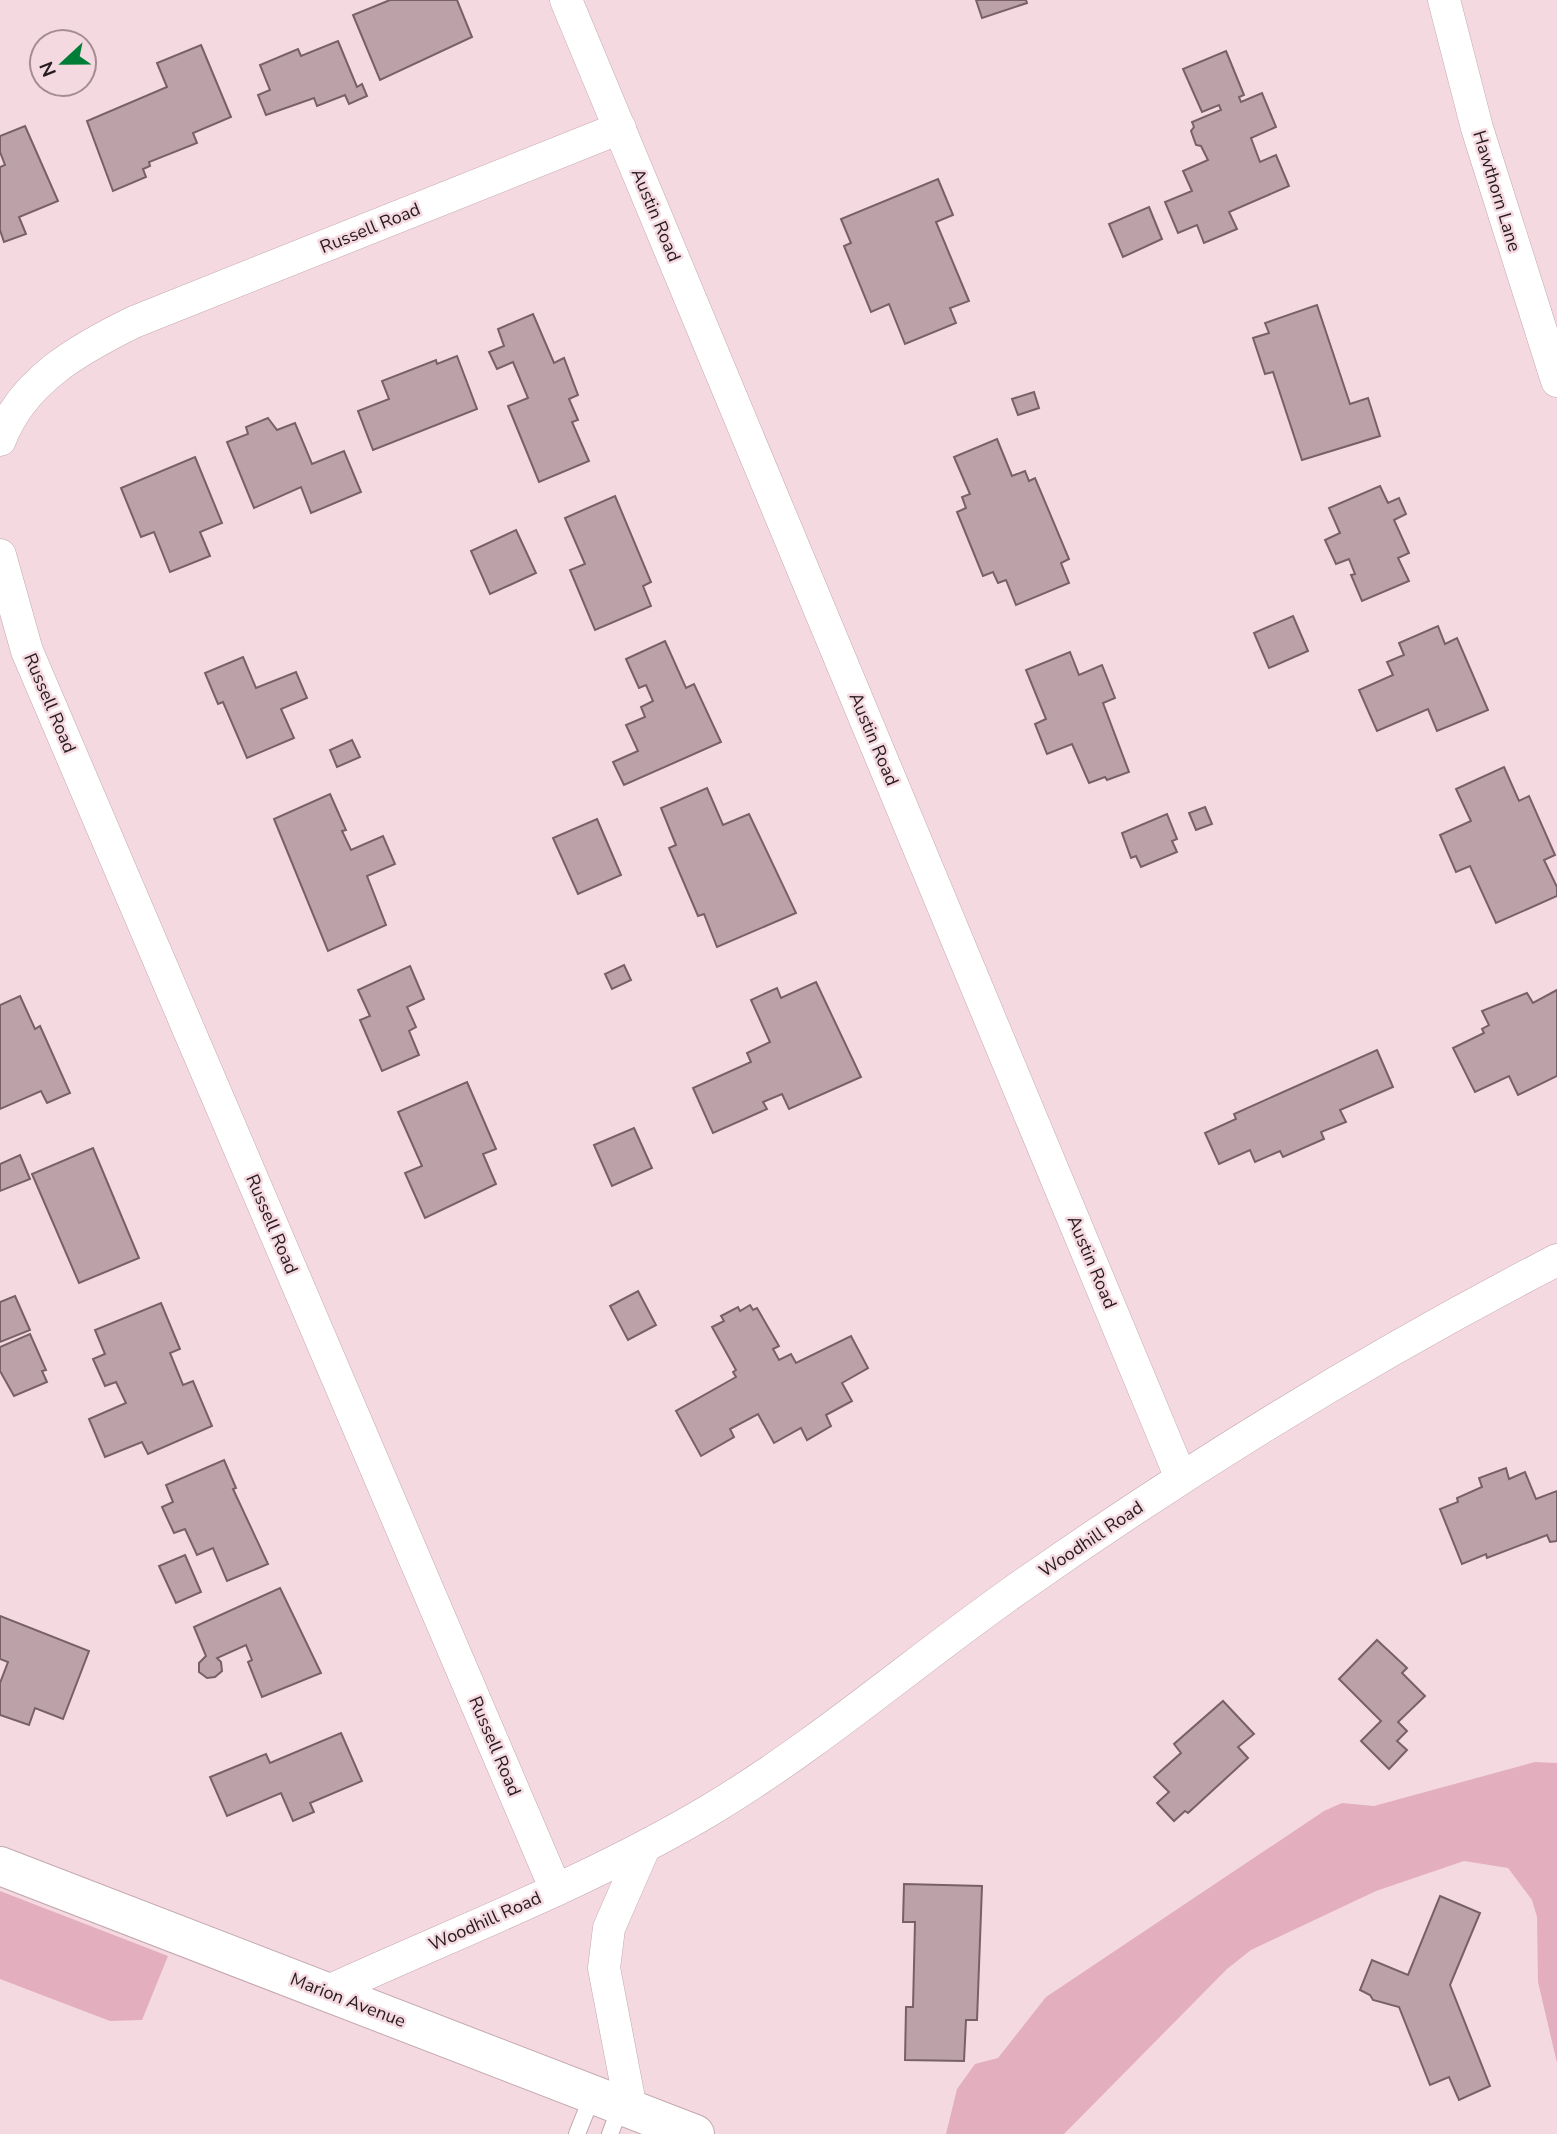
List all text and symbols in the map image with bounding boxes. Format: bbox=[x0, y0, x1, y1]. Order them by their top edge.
north arrow bbox=[28, 28, 98, 98]
text: N bbox=[33, 58, 63, 80]
street label: Hawthorn Lane bbox=[1467, 128, 1527, 254]
street label: Austin Road bbox=[626, 165, 686, 265]
street label: Russell Road bbox=[316, 197, 424, 259]
street label: Russell Road bbox=[18, 649, 82, 757]
street label: Austin Road bbox=[844, 689, 904, 789]
street label: Russell Road bbox=[240, 1170, 304, 1278]
street label: Austin Road bbox=[1062, 1212, 1122, 1312]
street label: Woodhill Road bbox=[1034, 1495, 1148, 1583]
street label: Russell Road bbox=[463, 1692, 527, 1800]
street label: Woodhill Road bbox=[425, 1885, 545, 1957]
street label: Marion Avenue bbox=[287, 1967, 409, 2033]

